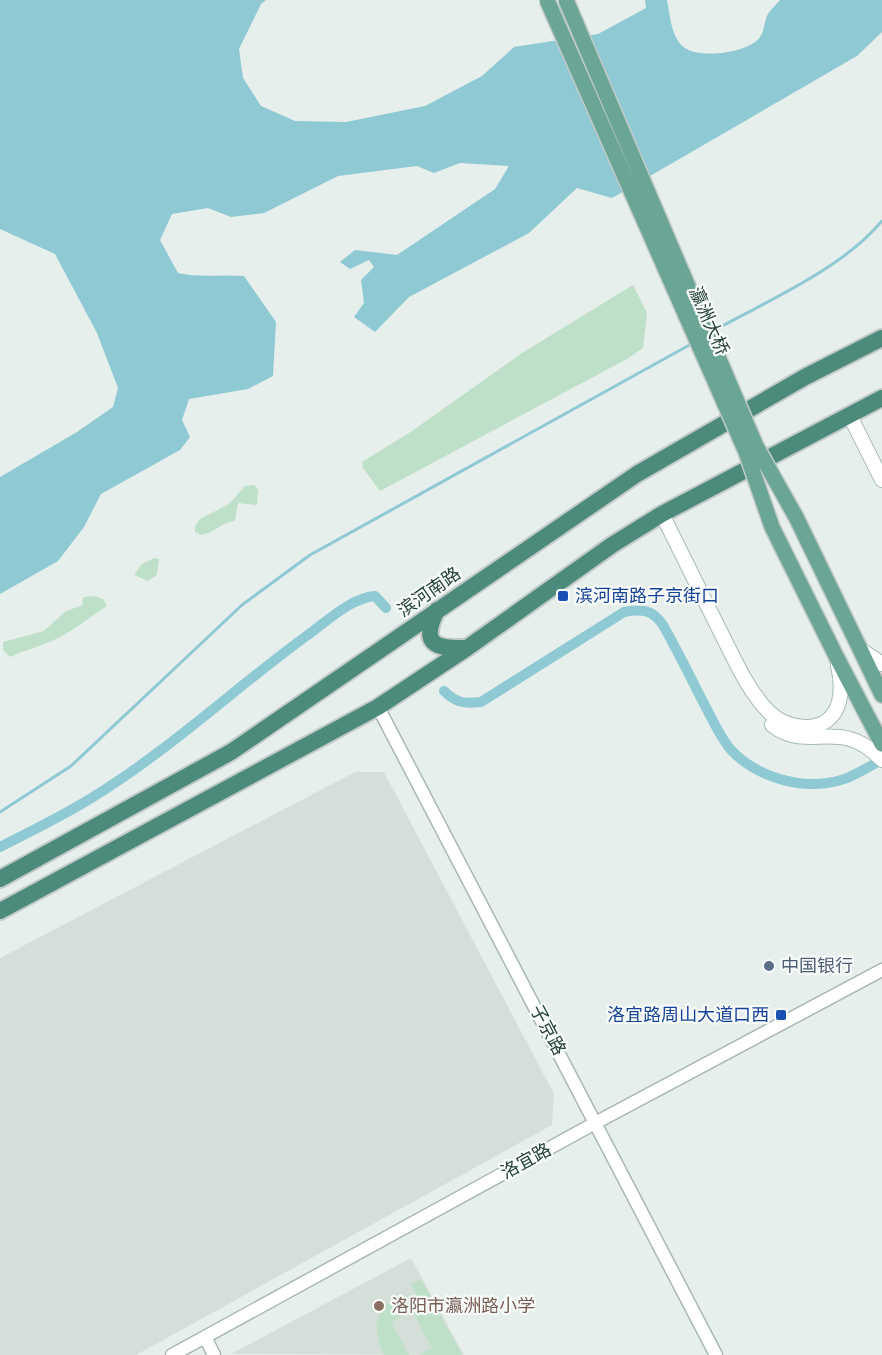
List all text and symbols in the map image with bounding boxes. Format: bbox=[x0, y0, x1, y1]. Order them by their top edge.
street label: 瀛洲大桥 bbox=[682, 283, 736, 359]
street label: 滨河南路 bbox=[392, 561, 466, 623]
place label: 滨河南路子京街口 bbox=[575, 583, 719, 609]
marker: 滨河南路子京街口 bbox=[556, 589, 570, 603]
place label: 中国银行 bbox=[781, 953, 853, 979]
marker: 中国银行 bbox=[762, 959, 776, 973]
street label: 子京路 bbox=[524, 1000, 572, 1060]
place label: 洛宜路周山大道口西 bbox=[607, 1002, 769, 1028]
marker: 洛宜路周山大道口西 bbox=[774, 1008, 788, 1022]
street label: 洛宜路 bbox=[496, 1137, 556, 1185]
place label: 洛阳市瀛洲路小学 bbox=[391, 1293, 535, 1319]
marker: 洛阳市瀛洲路小学 bbox=[372, 1299, 386, 1313]

